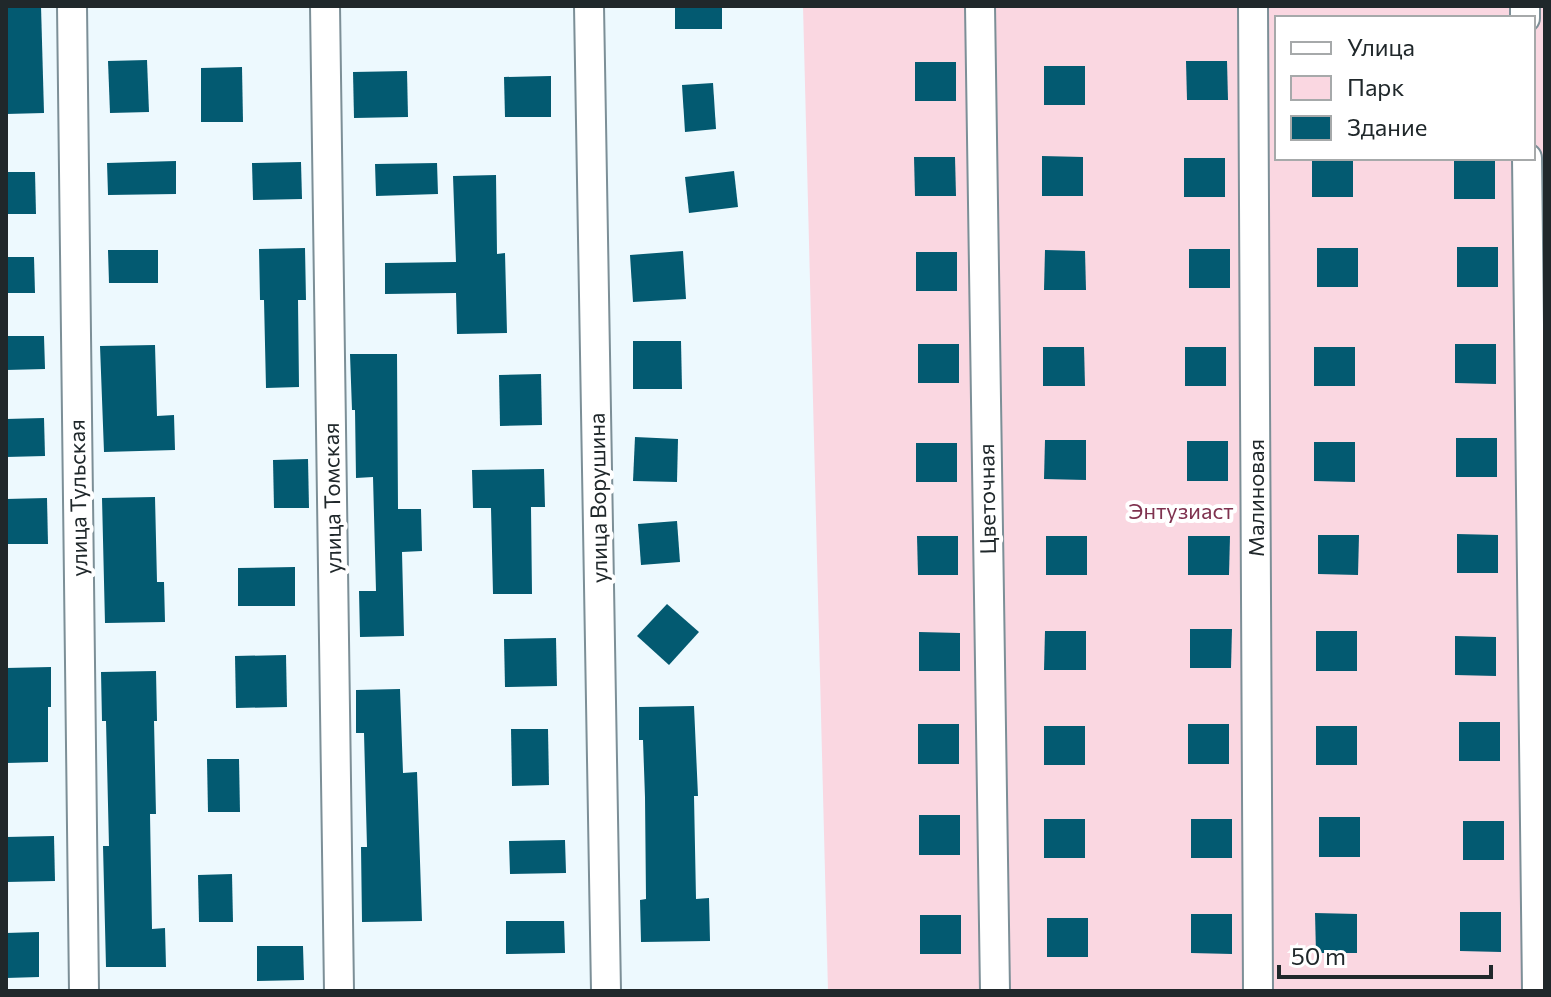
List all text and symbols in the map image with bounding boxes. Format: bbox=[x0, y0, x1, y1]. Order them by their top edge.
legend bbox=[1275, 16, 1535, 160]
text: Улица bbox=[1347, 32, 1415, 61]
text: Парк bbox=[1347, 72, 1404, 101]
text: Здание bbox=[1347, 112, 1427, 141]
street label: улица Ворушина bbox=[583, 413, 612, 584]
street label: улица Тульская bbox=[63, 419, 92, 577]
street label: улица Томская bbox=[317, 422, 346, 574]
street label: Малиновая bbox=[1242, 439, 1269, 557]
street label: Цветочная bbox=[972, 443, 1001, 555]
park label: Энтузиаст bbox=[1128, 497, 1234, 524]
scale bar bbox=[1279, 929, 1491, 979]
text: 50 m bbox=[1291, 941, 1346, 970]

